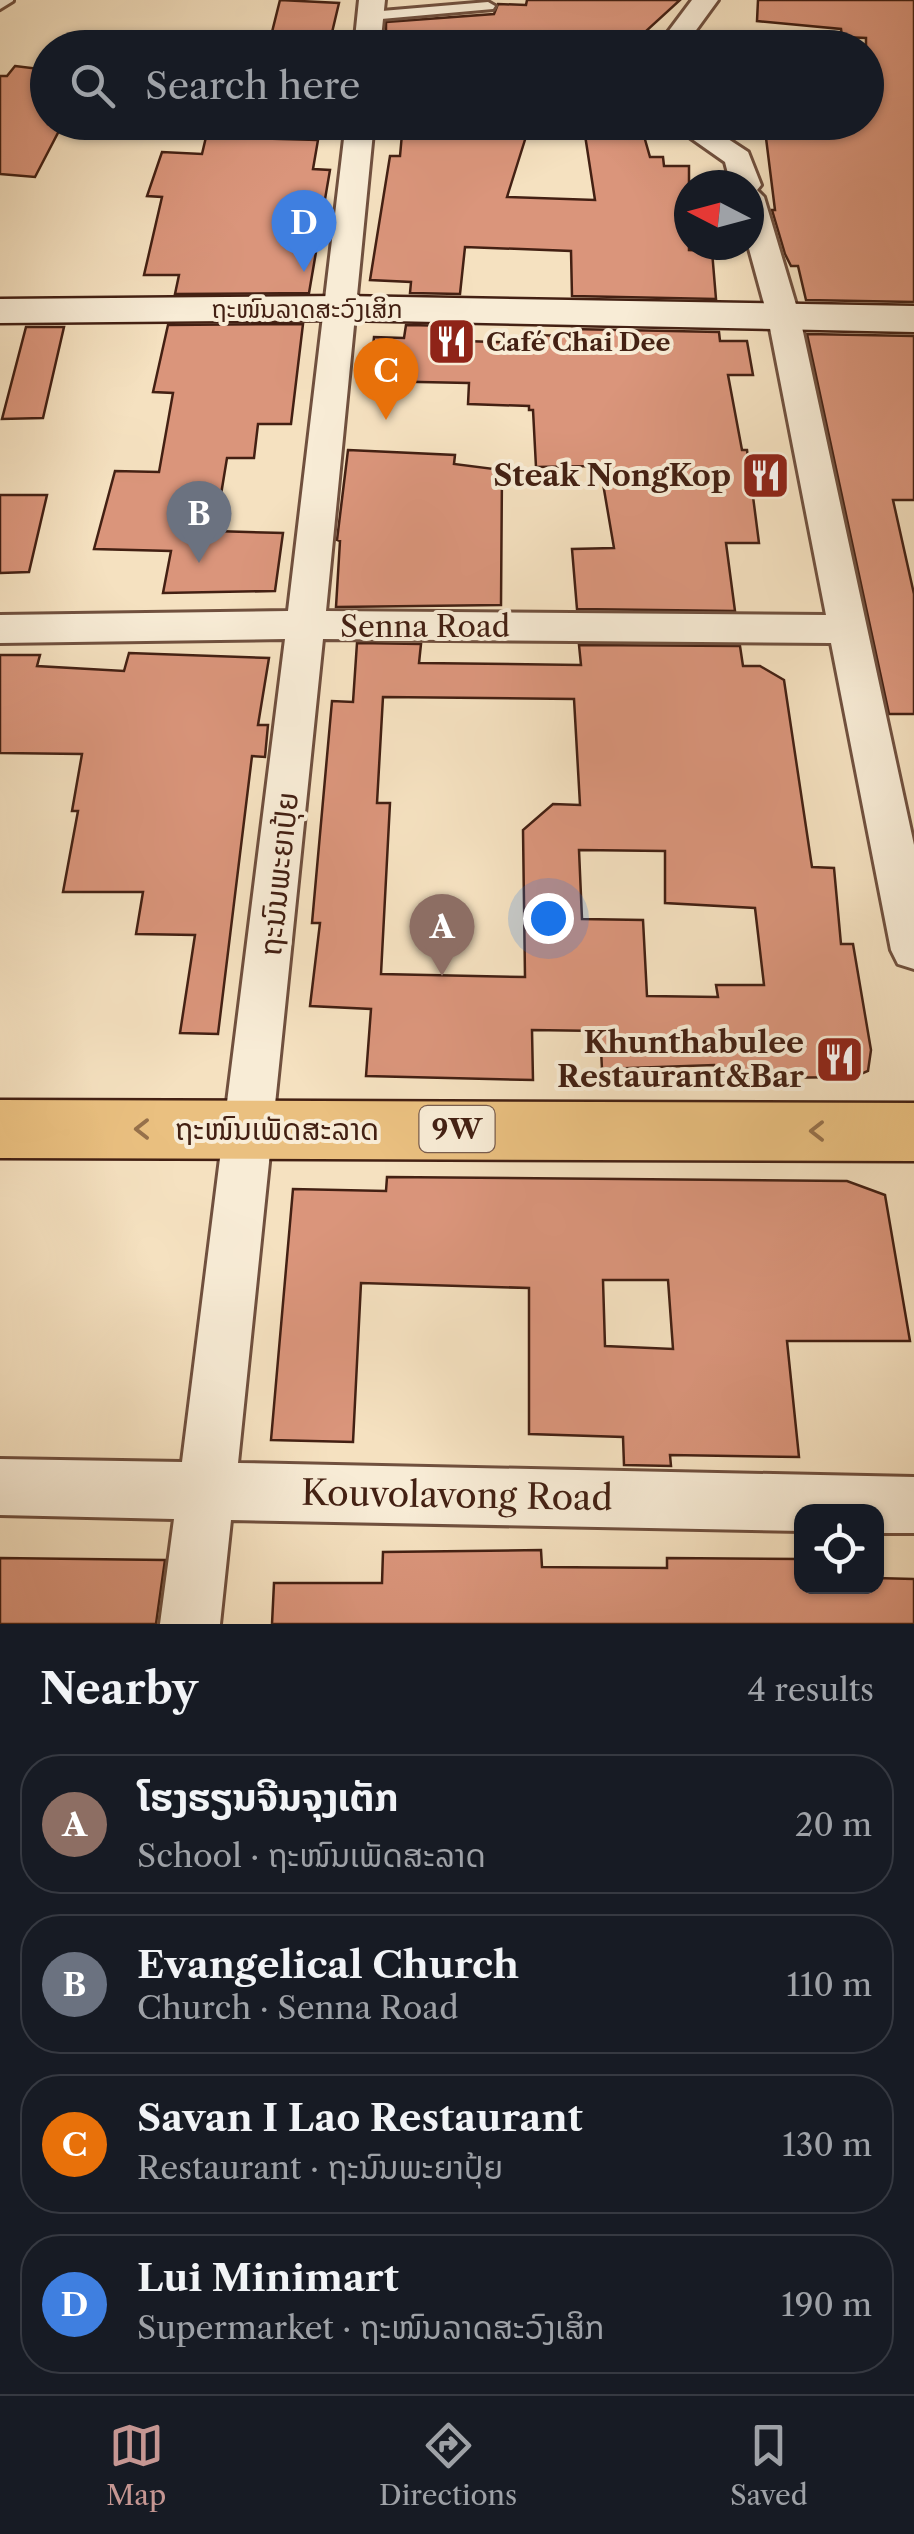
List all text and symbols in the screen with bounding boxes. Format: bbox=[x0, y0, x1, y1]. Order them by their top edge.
search box bbox=[30, 30, 884, 140]
icon: search bbox=[65, 58, 120, 113]
text: Search here bbox=[145, 62, 360, 109]
north arrow bbox=[674, 170, 764, 260]
pin: D bbox=[272, 190, 336, 272]
street label: ຖະໜົນລາດສະວົງເສິກ bbox=[211, 294, 403, 325]
restaurant icon: Café Chai Dee bbox=[425, 316, 477, 368]
place label: Café Chai Dee bbox=[486, 327, 670, 358]
pin: C bbox=[354, 338, 418, 420]
restaurant icon: Steak NongKop bbox=[740, 449, 792, 501]
place label: Steak NongKop bbox=[493, 457, 731, 494]
pin: B bbox=[166, 480, 232, 563]
street label: Senna Road bbox=[340, 608, 510, 645]
street label: ຖະນົນພະຍາປຸ້ຍ bbox=[252, 790, 306, 958]
your location bbox=[523, 893, 574, 944]
pin: A bbox=[410, 894, 474, 976]
place label: Khunthabulee Restaurant&Bar bbox=[557, 1024, 804, 1095]
restaurant icon: Khunthabulee Restaurant&Bar bbox=[813, 1033, 865, 1085]
road number: 9W bbox=[420, 1106, 494, 1152]
street label: ຖະໜົນເພັດສະລາດ bbox=[175, 1111, 379, 1148]
one-way arrow bbox=[133, 1118, 148, 1140]
one-way arrow bbox=[808, 1120, 824, 1142]
street label: Kouvolavong Road bbox=[301, 1471, 613, 1519]
map controls bbox=[794, 1504, 884, 1594]
button: locate bbox=[794, 1504, 884, 1594]
text: Nearby bbox=[40, 1663, 198, 1715]
text: 4 results bbox=[748, 1670, 874, 1709]
text: ໂຮງຮຽນຈີນຈຸງເຕັກ bbox=[137, 1774, 398, 1821]
text: A bbox=[62, 1805, 87, 1844]
text: 20 m bbox=[795, 1805, 872, 1844]
text: School · ຖະໜົນເພັດສະລາດ bbox=[137, 1836, 486, 1875]
text: Evangelical Church bbox=[137, 1941, 519, 1988]
text: B bbox=[63, 1965, 86, 2004]
text: 110 m bbox=[786, 1965, 872, 2004]
text: Church · Senna Road bbox=[137, 1988, 459, 2027]
text: Savan I Lao Restaurant bbox=[137, 2094, 583, 2141]
text: C bbox=[62, 2125, 87, 2164]
text: 130 m bbox=[782, 2125, 872, 2164]
text: Restaurant · ຖະນົນພະຍາປຸ້ຍ bbox=[137, 2148, 503, 2187]
text: Lui Minimart bbox=[137, 2254, 399, 2301]
text: D bbox=[61, 2285, 88, 2324]
text: 190 m bbox=[781, 2285, 872, 2324]
text: Supermarket · ຖະໜົນລາດສະວົງເສິກ bbox=[137, 2308, 604, 2347]
tab: Map bbox=[106, 2418, 166, 2512]
tab: Directions bbox=[379, 2418, 517, 2512]
tab: Saved bbox=[730, 2418, 808, 2512]

